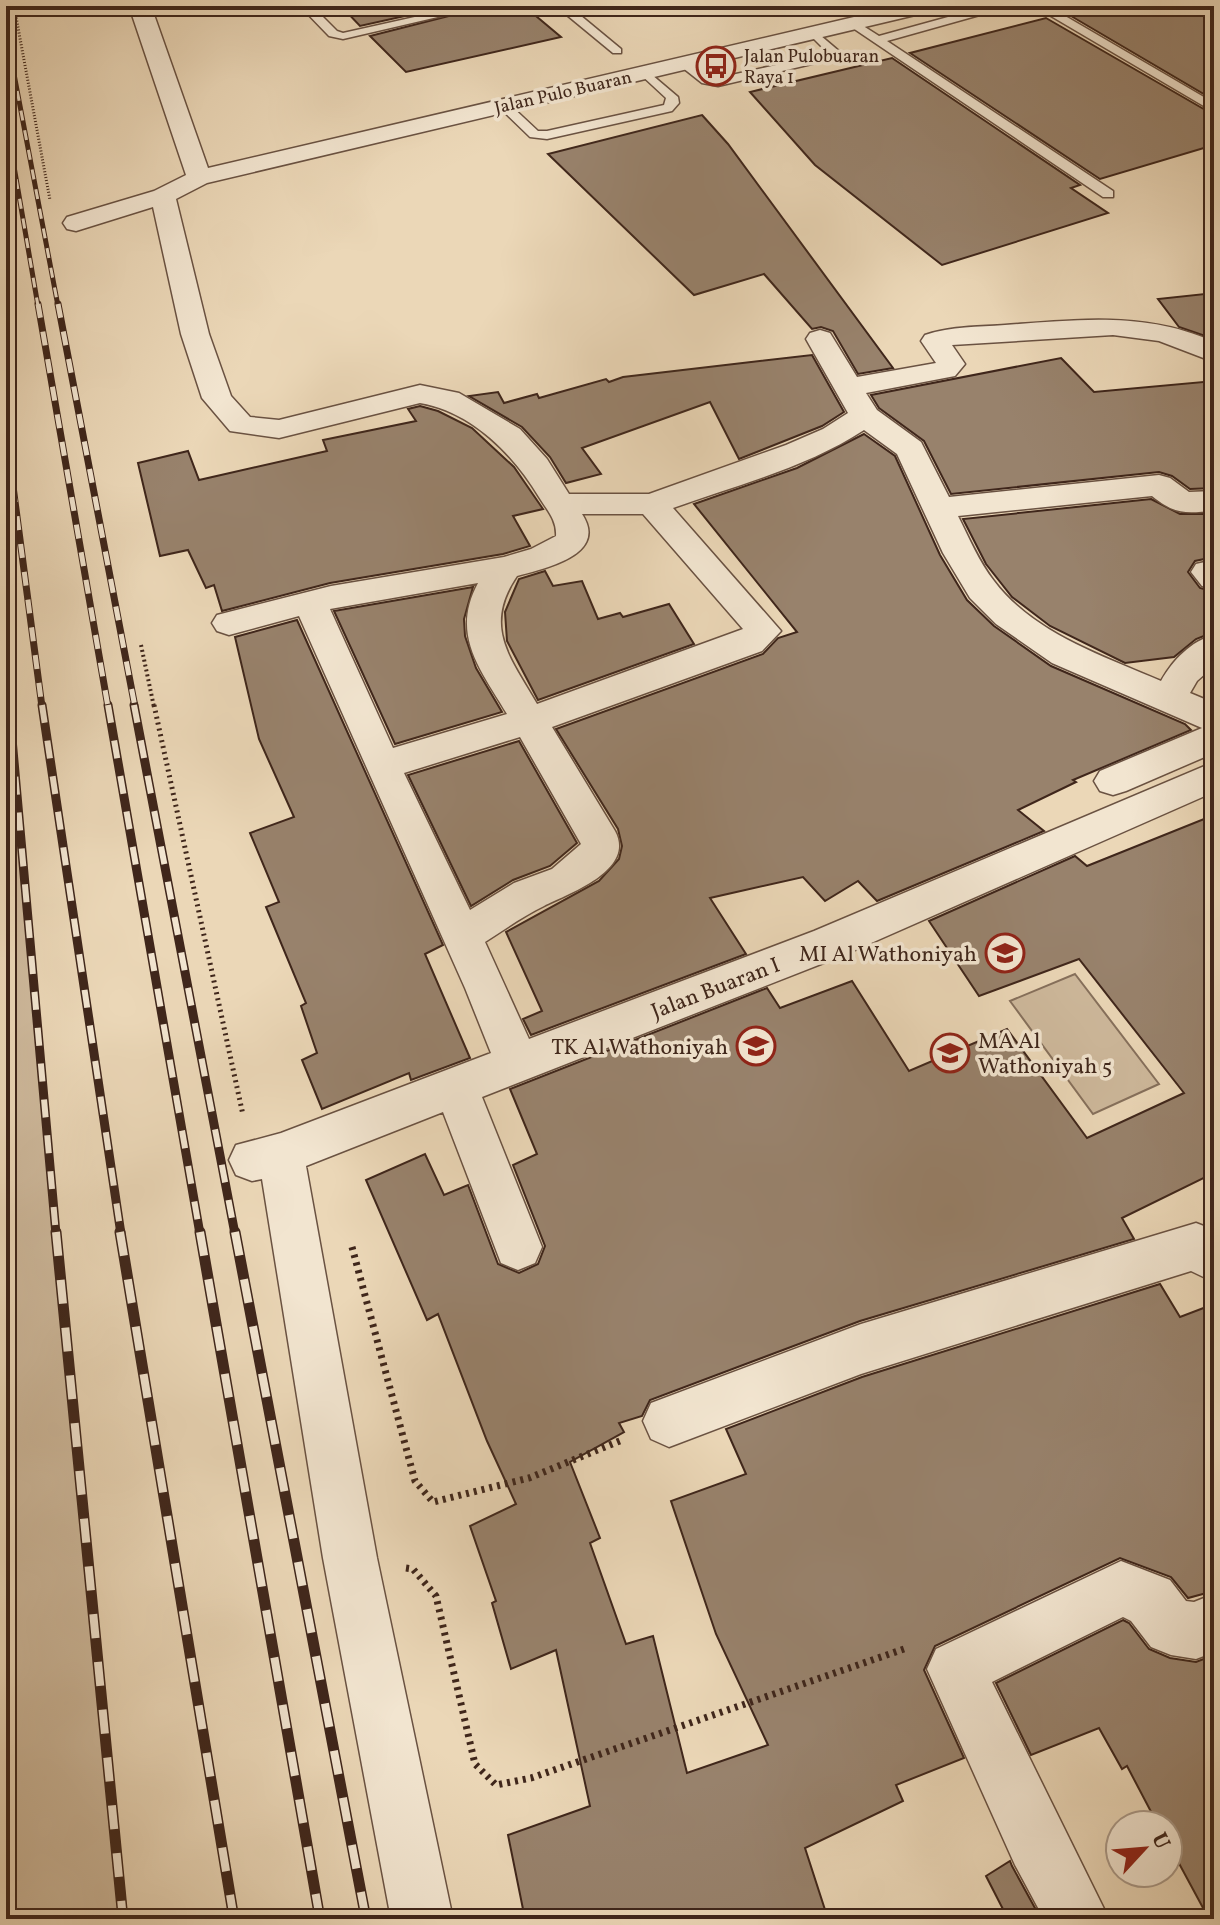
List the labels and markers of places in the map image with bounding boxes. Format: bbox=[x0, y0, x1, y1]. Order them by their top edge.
bus stop icon: Jalan Pulobuaran Raya 1 bbox=[695, 45, 737, 87]
place label: Jalan Pulobuaran Raya 1 bbox=[744, 45, 879, 91]
school or university icon: MI Al Wathoniyah bbox=[984, 932, 1026, 974]
place label: MI Al Wathoniyah bbox=[799, 940, 977, 971]
school or university icon: TK Al Wathoniyah bbox=[735, 1025, 777, 1067]
place label: MA Al Wathoniyah 5 bbox=[978, 1027, 1112, 1083]
school or university icon: MA Al Wathoniyah 5 bbox=[929, 1032, 971, 1074]
place label: TK Al Wathoniyah bbox=[551, 1033, 728, 1064]

